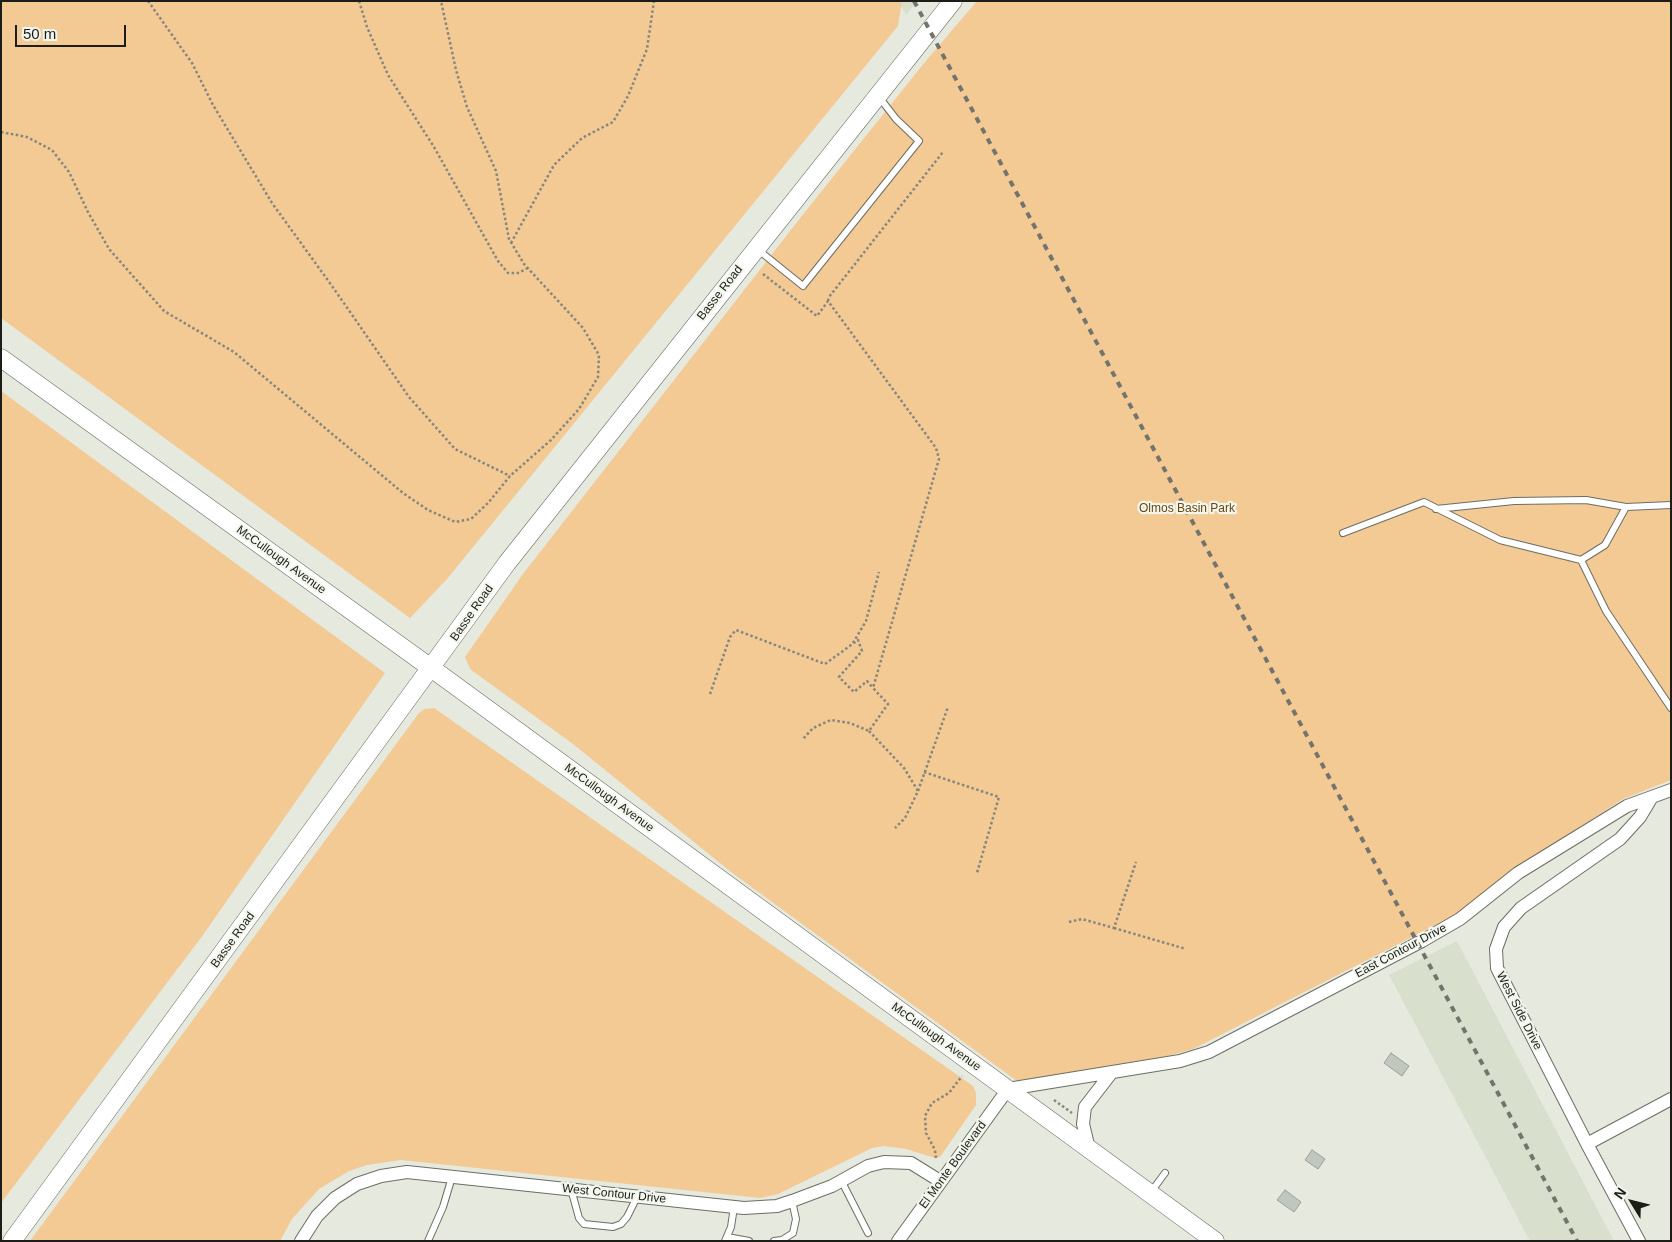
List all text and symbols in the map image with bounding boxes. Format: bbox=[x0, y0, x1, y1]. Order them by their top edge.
scale bar bbox=[18, 15, 129, 47]
text: 50 m bbox=[23, 25, 56, 42]
street label: Basse Road bbox=[694, 263, 746, 323]
park label: Olmos Basin Park bbox=[1139, 502, 1235, 516]
street label: McCullough Avenue bbox=[233, 523, 329, 597]
street label: Basse Road bbox=[447, 582, 497, 644]
street label: McCullough Avenue bbox=[561, 761, 657, 835]
street label: Basse Road bbox=[208, 909, 258, 971]
street label: East Contour Drive bbox=[1353, 921, 1449, 981]
street label: West Side Drive bbox=[1493, 970, 1545, 1052]
street label: McCullough Avenue bbox=[888, 1000, 984, 1074]
street label: El Monte Boulevard bbox=[916, 1118, 990, 1212]
north arrow bbox=[1607, 1177, 1657, 1227]
street label: West Contour Drive bbox=[561, 1181, 667, 1207]
text: N bbox=[1610, 1184, 1629, 1202]

